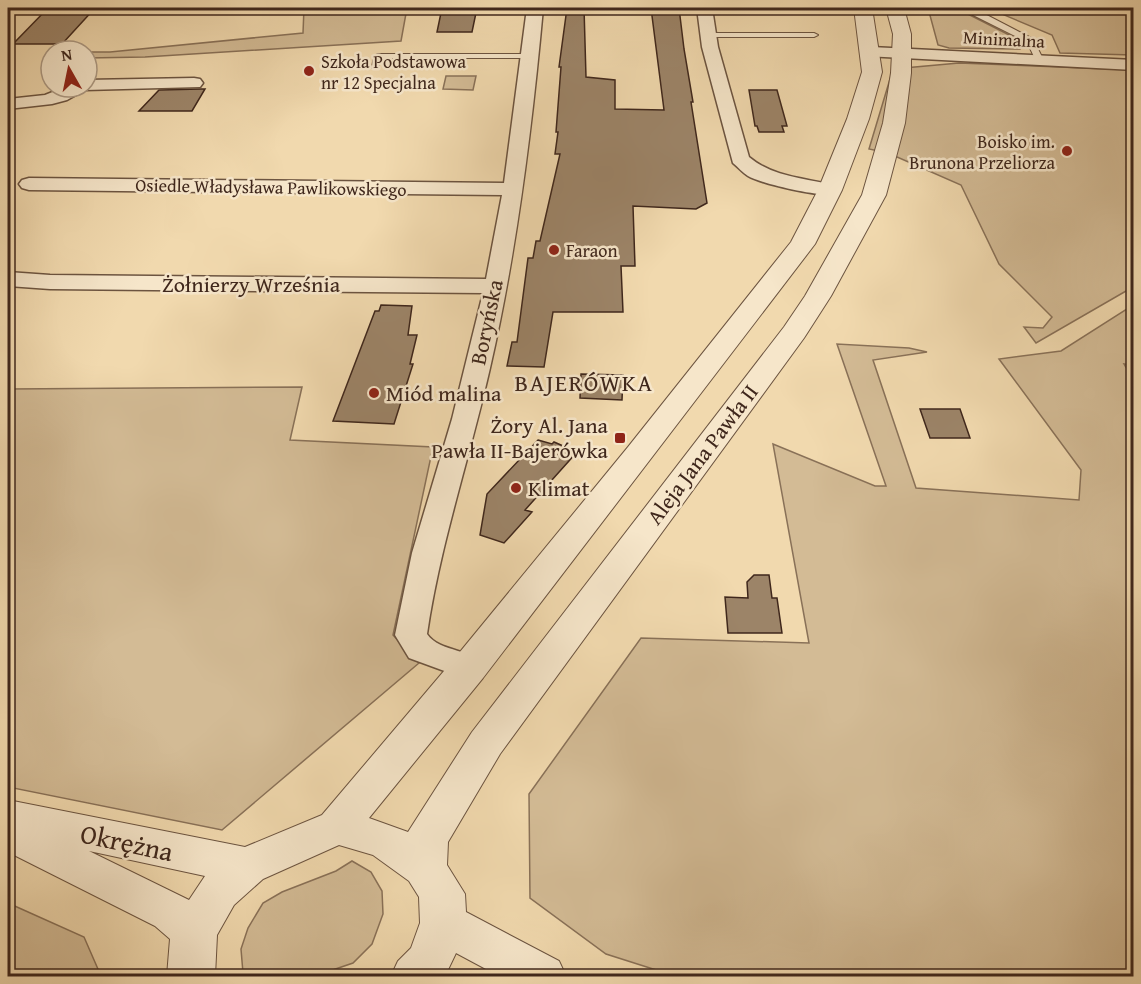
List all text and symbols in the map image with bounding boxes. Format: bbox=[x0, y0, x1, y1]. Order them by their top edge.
street label: Minimalna bbox=[962, 23, 1046, 55]
north arrow bbox=[39, 39, 99, 99]
text: N bbox=[59, 41, 74, 67]
place label: Szkoła Podstawowa nr 12 Specjalna bbox=[321, 48, 467, 96]
marker: Szkoła Podstawowa nr 12 Specjalna bbox=[302, 64, 316, 78]
place label: Boisko im. Brunona Przeliorza bbox=[909, 128, 1055, 176]
marker: Boisko im. Brunona Przeliorza bbox=[1060, 144, 1074, 158]
street label: Osiedle Władysława Pawlikowskiego bbox=[135, 171, 407, 203]
place label: Faraon bbox=[566, 237, 618, 264]
marker: Faraon bbox=[547, 243, 561, 257]
street label: Żołnierzy Września bbox=[162, 268, 341, 300]
street label: Boryńska bbox=[461, 276, 511, 368]
district label: BAJERÓWKA bbox=[515, 365, 653, 400]
place label: Miód malina bbox=[386, 377, 502, 409]
street label: Aleja Jana Pawła II bbox=[638, 377, 766, 531]
marker: Miód malina bbox=[367, 386, 381, 400]
place label: Żory Al. Jana Pawła II-Bajerówka bbox=[431, 409, 609, 466]
marker: Żory Al. Jana Pawła II-Bajerówka bbox=[613, 431, 627, 445]
place label: Klimat bbox=[528, 472, 590, 504]
marker: Klimat bbox=[509, 481, 523, 495]
street label: Okrężna bbox=[77, 813, 177, 871]

